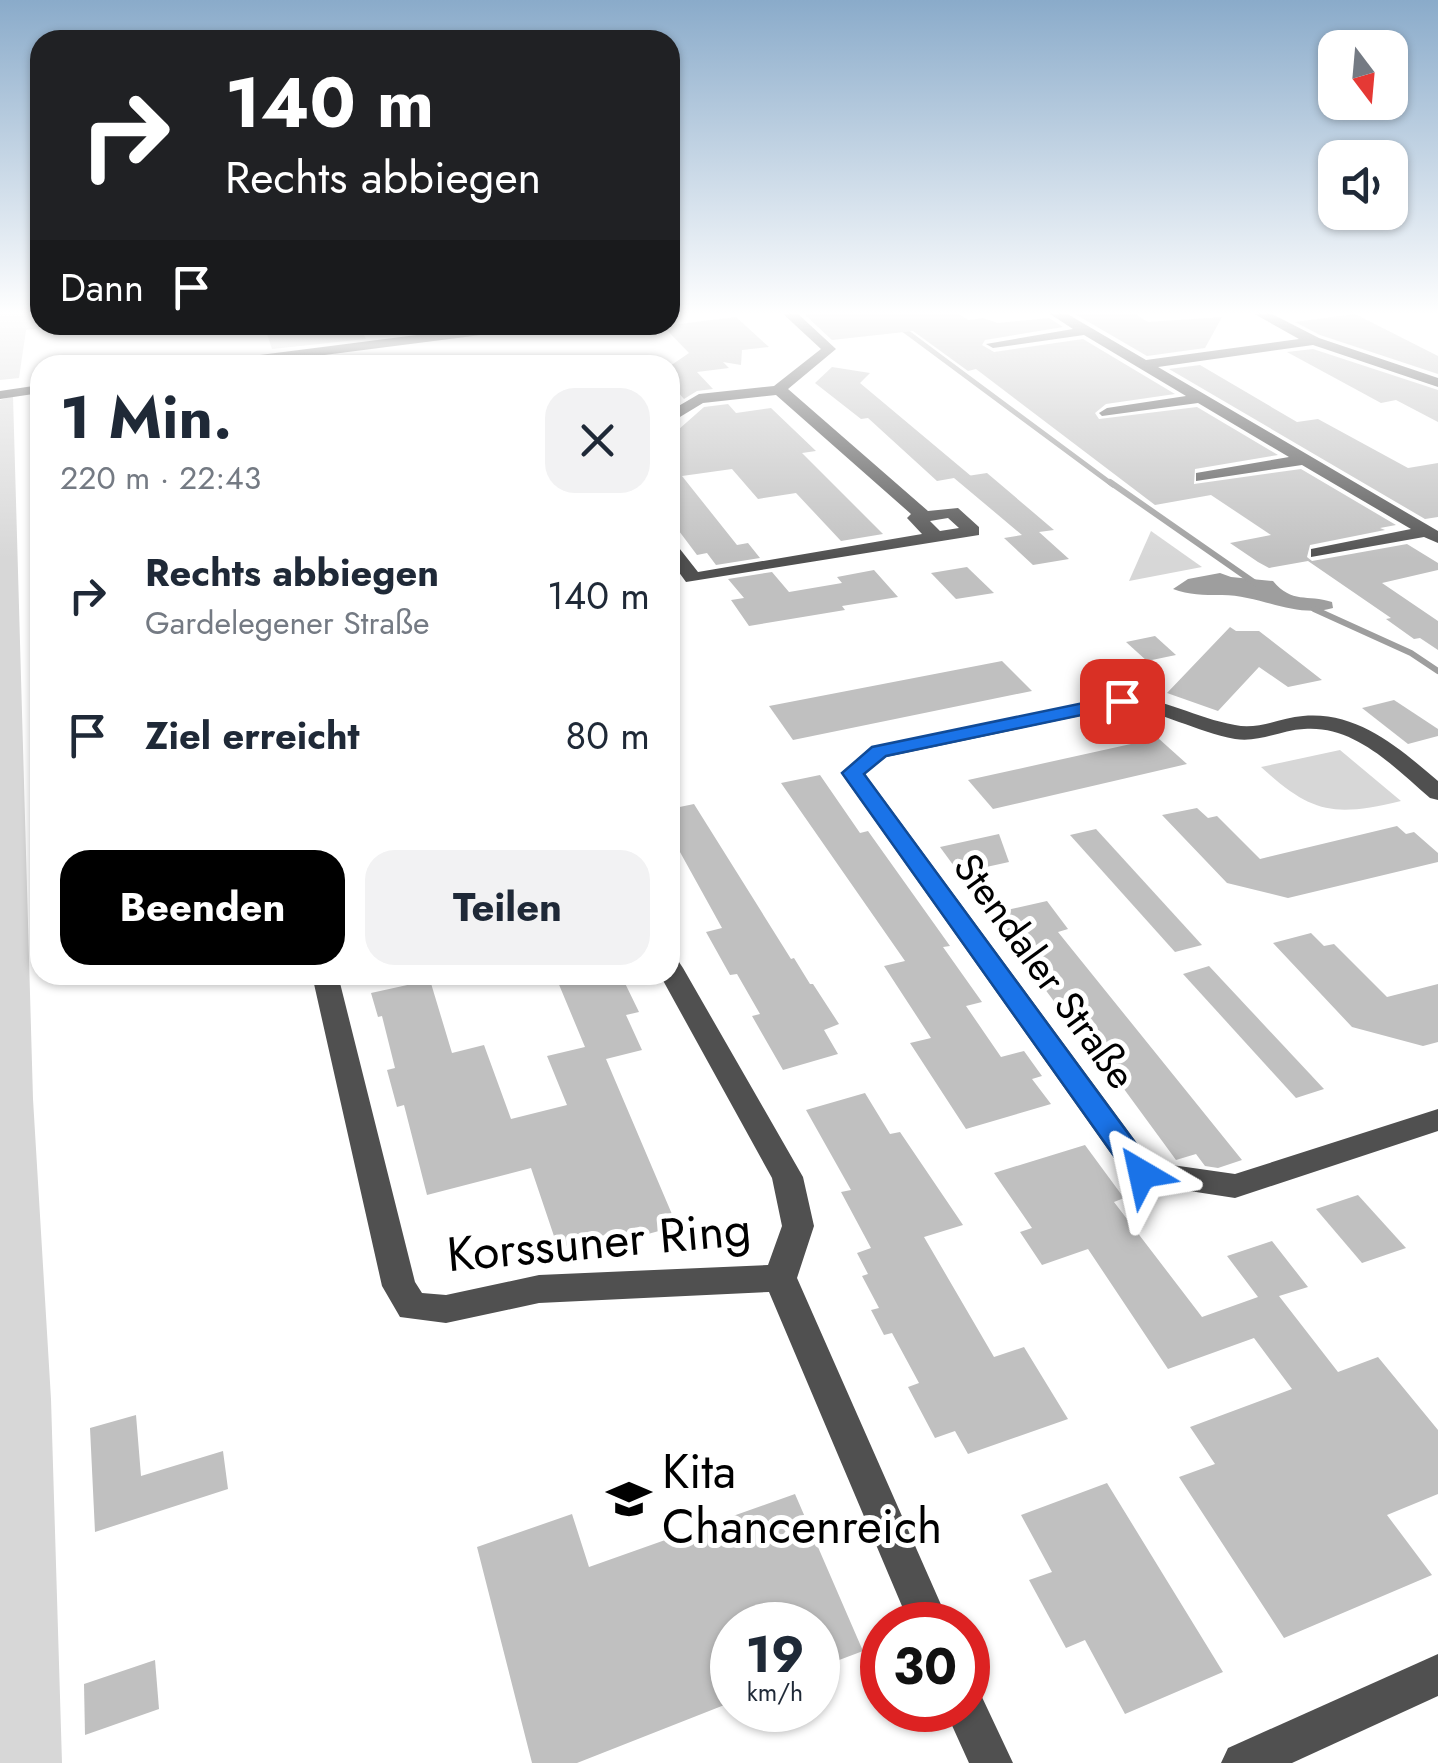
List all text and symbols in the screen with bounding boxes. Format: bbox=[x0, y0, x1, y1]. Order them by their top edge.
north arrow bbox=[1318, 30, 1408, 120]
map controls bbox=[1318, 30, 1408, 230]
text: 140 m bbox=[225, 52, 434, 153]
icon: right bbox=[60, 70, 190, 200]
button: sound bbox=[1318, 140, 1408, 230]
text: Rechts abbiegen bbox=[225, 145, 541, 210]
text: Dann bbox=[60, 260, 144, 315]
icon: arrive bbox=[164, 260, 219, 315]
text: 1 Min. bbox=[60, 374, 232, 461]
button: close bbox=[545, 388, 650, 493]
text: 220 m · 22:43 bbox=[60, 455, 261, 501]
text: Rechts abbiegen bbox=[145, 545, 439, 600]
icon: right bbox=[60, 568, 115, 623]
text: 140 m bbox=[547, 568, 650, 623]
text: Gardelegener Straße bbox=[145, 600, 429, 646]
pin bbox=[1080, 659, 1165, 744]
icon: arrive bbox=[1095, 674, 1150, 729]
icon: arrive bbox=[60, 708, 115, 763]
text: Ziel erreicht bbox=[145, 708, 360, 763]
text: 80 m bbox=[565, 708, 650, 763]
street label: Stendaler Straße bbox=[940, 841, 1150, 1101]
button: Beenden bbox=[60, 850, 345, 965]
button: Teilen bbox=[365, 850, 650, 965]
position arrow bbox=[1090, 1122, 1194, 1226]
street label: Korssuner Ring bbox=[444, 1194, 754, 1289]
place label: Kita Chancenreich bbox=[662, 1437, 942, 1561]
school or university icon: Kita Chancenreich bbox=[605, 1475, 653, 1523]
speed limit sign: 30 bbox=[860, 1602, 990, 1732]
text: 19 bbox=[746, 1618, 804, 1691]
text: km/h bbox=[747, 1674, 803, 1710]

